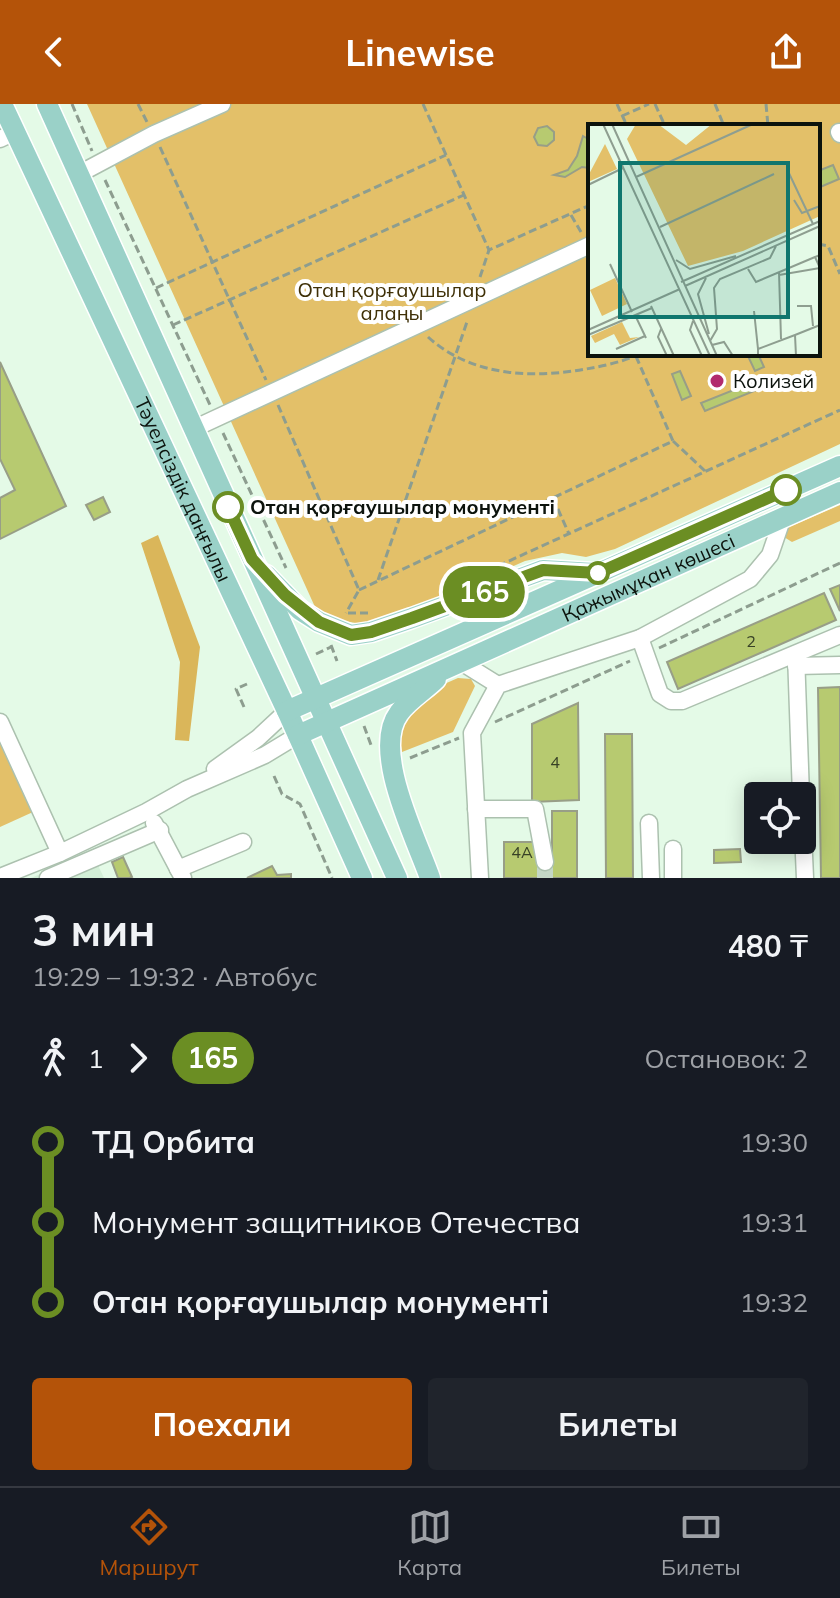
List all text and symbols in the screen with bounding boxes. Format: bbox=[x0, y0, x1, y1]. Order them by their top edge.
icon: back bbox=[32, 30, 76, 74]
text: Linewise bbox=[345, 30, 495, 75]
icon: share bbox=[764, 30, 808, 74]
inset map bbox=[588, 124, 820, 356]
park label: Отан қорғаушылар алаңы bbox=[297, 277, 487, 325]
place label: Колизей bbox=[733, 368, 814, 393]
marker: Колизей bbox=[708, 372, 726, 390]
street label: Тәуелсіздік даңғылы bbox=[129, 393, 238, 586]
unlabelled marker bbox=[771, 475, 801, 505]
marker: Отан қорғаушылар монументі bbox=[213, 492, 243, 522]
place label: Отан қорғаушылар монументі bbox=[250, 494, 555, 519]
street label: Қажымұқан көшесі bbox=[558, 528, 739, 627]
unlabelled marker bbox=[587, 562, 609, 584]
line badge: 165 bbox=[438, 566, 530, 618]
text: 165 bbox=[459, 574, 509, 609]
house number: 2 bbox=[746, 631, 756, 651]
house number: 4 bbox=[550, 752, 560, 772]
map controls bbox=[744, 782, 816, 854]
button: locate bbox=[744, 782, 816, 854]
house number: 4А bbox=[511, 842, 533, 862]
text: 3 мин bbox=[32, 902, 155, 957]
text: 480 ₸ bbox=[728, 927, 808, 965]
text: 19:29 – 19:32 · Автобус bbox=[32, 960, 318, 993]
icon: walk bbox=[32, 1036, 76, 1080]
icon: forward bbox=[116, 1036, 160, 1080]
text: 165 bbox=[188, 1040, 238, 1075]
text: 1 bbox=[88, 1042, 104, 1075]
text: Остановок: 2 bbox=[645, 1042, 808, 1075]
text: ТД Орбита bbox=[92, 1123, 255, 1161]
text: 19:30 bbox=[740, 1126, 808, 1159]
text: Монумент защитников Отечества bbox=[92, 1203, 581, 1241]
text: 19:31 bbox=[740, 1206, 808, 1239]
text: Отан қорғаушылар монументі bbox=[92, 1283, 549, 1321]
text: 19:32 bbox=[740, 1286, 808, 1319]
button: Поехали bbox=[32, 1378, 412, 1470]
button: Билеты bbox=[428, 1378, 808, 1470]
tab: Маршрут bbox=[99, 1505, 198, 1581]
tab: Карта bbox=[397, 1505, 462, 1581]
tab: Билеты bbox=[661, 1505, 741, 1581]

